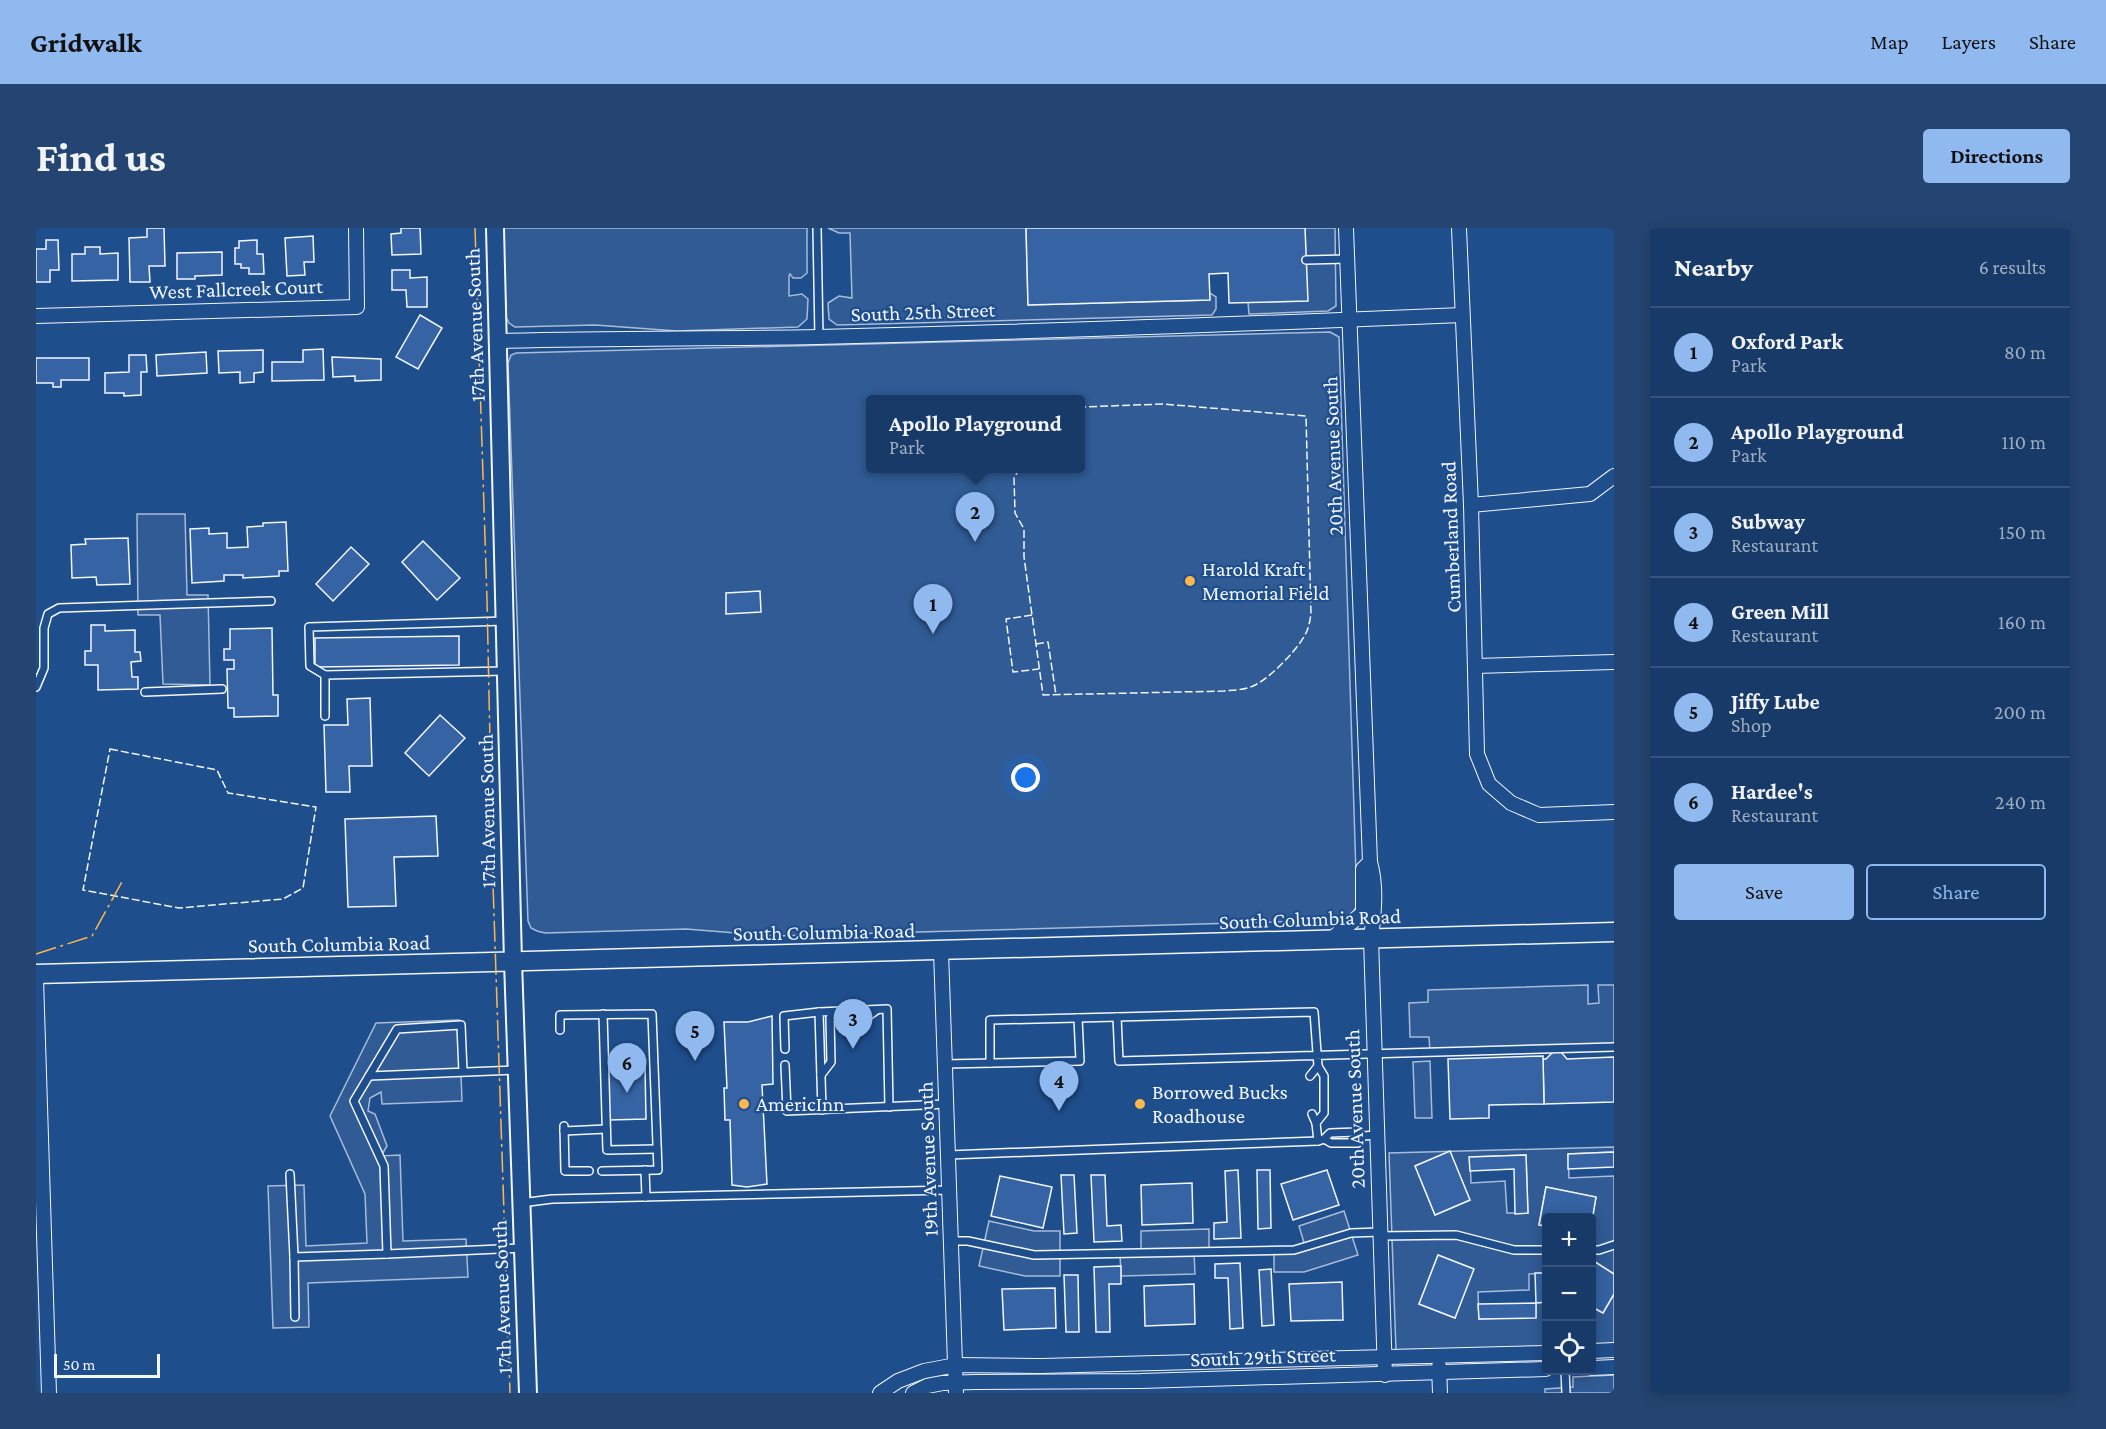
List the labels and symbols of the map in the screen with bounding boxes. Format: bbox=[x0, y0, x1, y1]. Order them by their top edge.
street label: 17th Avenue South bbox=[460, 248, 490, 402]
street label: West Fallcreek Court bbox=[149, 274, 324, 304]
street label: South 25th Street bbox=[850, 297, 997, 327]
street label: 20th Avenue South bbox=[1318, 376, 1348, 536]
street label: Cumberland Road bbox=[1436, 461, 1466, 613]
pin: 2 bbox=[956, 492, 994, 542]
place label: Harold Kraft Memorial Field bbox=[1202, 557, 1330, 605]
marker: Harold Kraft Memorial Field bbox=[1183, 574, 1197, 588]
pin: 1 bbox=[914, 584, 952, 634]
street label: 17th Avenue South bbox=[474, 734, 500, 888]
your location bbox=[1011, 763, 1040, 792]
street label: South Columbia Road bbox=[1218, 904, 1402, 934]
street label: South Columbia Road bbox=[733, 918, 915, 946]
street label: South Columbia Road bbox=[248, 930, 430, 958]
pin: 3 bbox=[834, 1000, 872, 1049]
pin: 5 bbox=[676, 1012, 714, 1061]
street label: 20th Avenue South bbox=[1340, 1029, 1370, 1189]
pin: 6 bbox=[608, 1044, 646, 1093]
pin: 4 bbox=[1040, 1062, 1078, 1111]
place label: Borrowed Bucks Roadhouse bbox=[1152, 1080, 1288, 1128]
street label: 19th Avenue South bbox=[913, 1081, 943, 1237]
place label: AmericInn bbox=[756, 1092, 845, 1116]
marker: AmericInn bbox=[737, 1097, 751, 1111]
marker: Borrowed Bucks Roadhouse bbox=[1133, 1097, 1147, 1111]
street label: 17th Avenue South bbox=[487, 1220, 517, 1374]
street label: South 29th Street bbox=[1190, 1342, 1337, 1372]
scale bar bbox=[54, 1351, 160, 1378]

